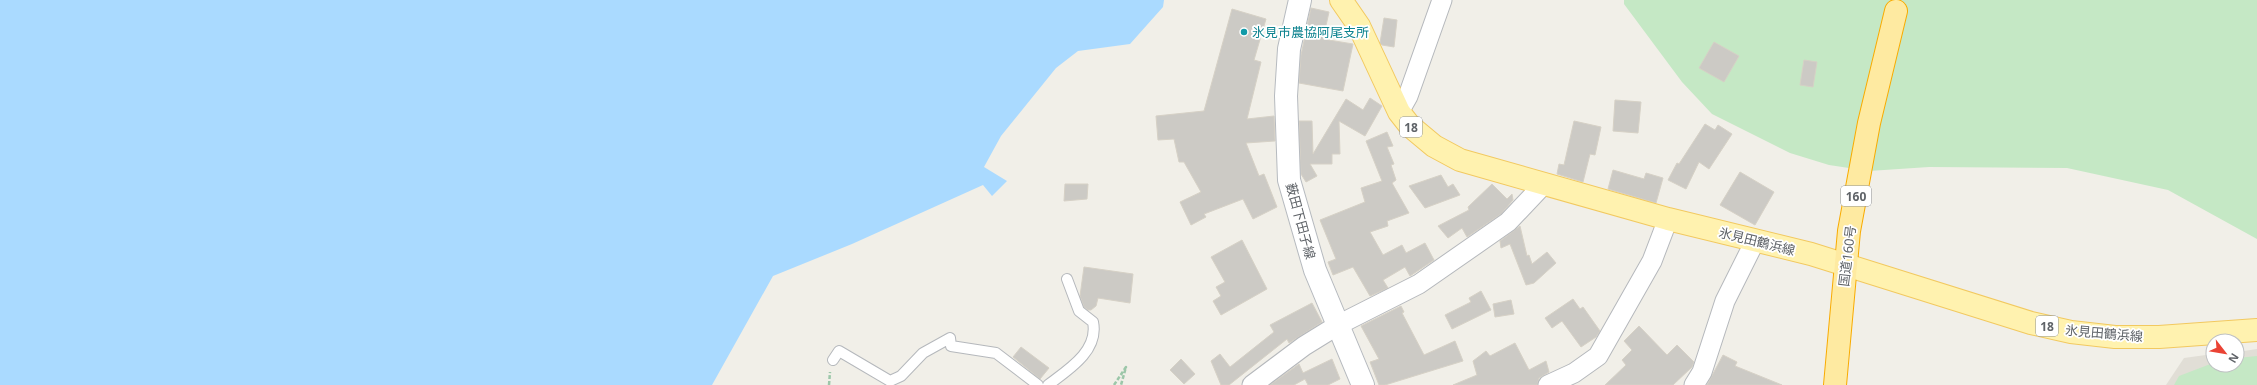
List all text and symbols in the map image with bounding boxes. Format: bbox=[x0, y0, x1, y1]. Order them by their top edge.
place label: 氷見市農協阿尾支所 bbox=[1252, 23, 1369, 41]
marker: 氷見市農協阿尾支所 bbox=[1239, 27, 1249, 37]
road number: 18 bbox=[1400, 117, 1422, 137]
street label: 薮田下田子線 bbox=[1282, 181, 1320, 261]
road number: 160 bbox=[1841, 186, 1871, 206]
street label: 氷見田鶴浜線 bbox=[1717, 223, 1797, 259]
street label: 国道160号 bbox=[1834, 224, 1860, 288]
road number: 18 bbox=[2036, 316, 2058, 336]
street label: 氷見田鶴浜線 bbox=[2064, 321, 2144, 345]
north arrow bbox=[2205, 333, 2245, 373]
text: N bbox=[2225, 351, 2243, 366]

